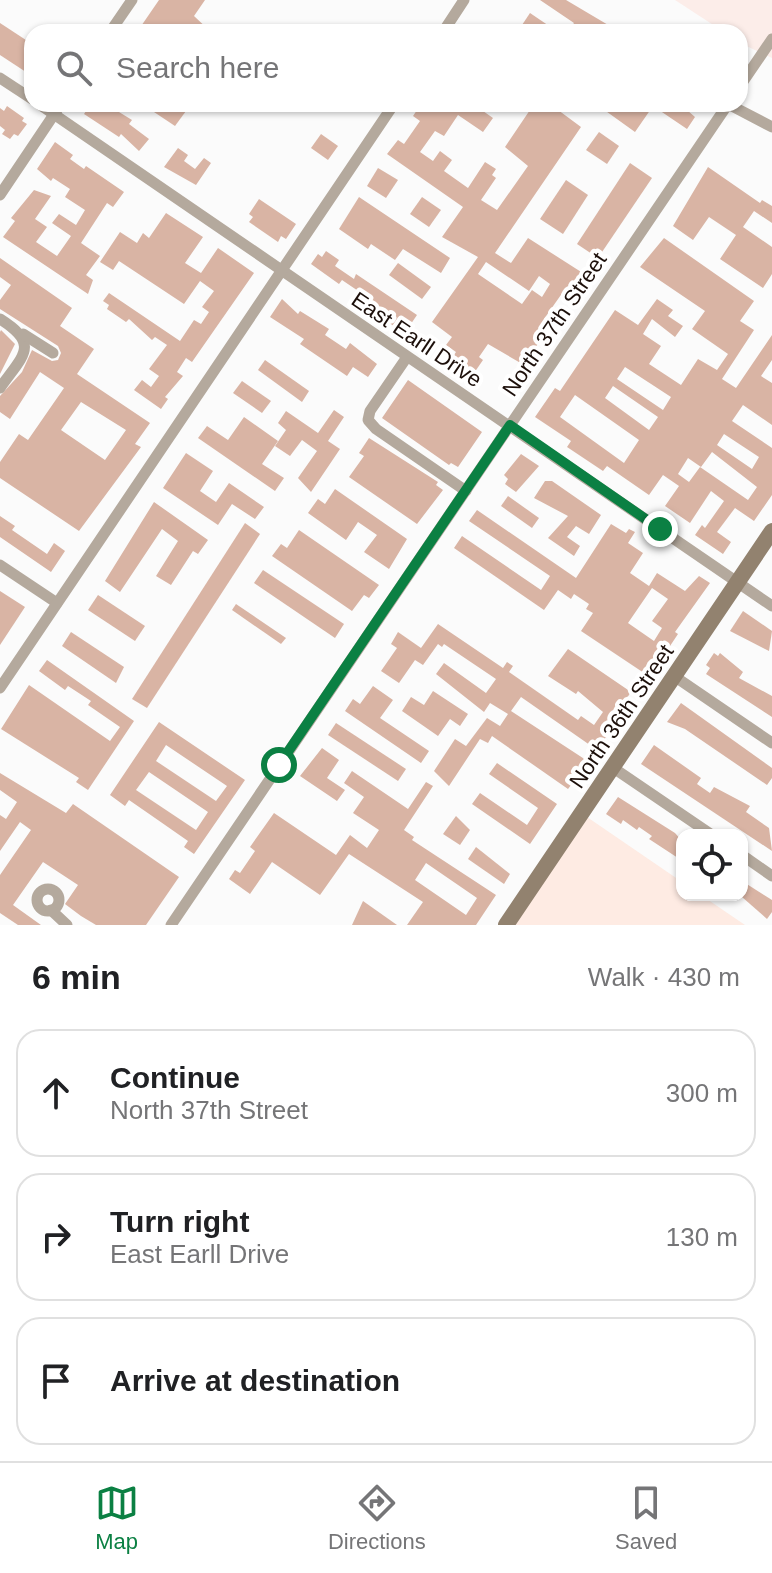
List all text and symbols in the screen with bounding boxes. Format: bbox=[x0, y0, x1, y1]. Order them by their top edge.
search box bbox=[24, 24, 748, 112]
icon: search bbox=[52, 46, 96, 90]
text: Search here bbox=[116, 51, 279, 84]
street label: North 37th Street bbox=[497, 248, 612, 401]
street label: East Earll Drive bbox=[347, 287, 487, 392]
route end bbox=[642, 511, 678, 547]
street label: North 36th Street bbox=[564, 640, 679, 793]
route start bbox=[261, 747, 297, 783]
map controls bbox=[676, 829, 748, 901]
button: locate bbox=[676, 829, 748, 901]
text: 6 min bbox=[32, 958, 121, 996]
text: Walk · 430 m bbox=[588, 962, 740, 992]
text: Continue bbox=[110, 1061, 240, 1094]
icon: ahead bbox=[34, 1071, 78, 1115]
text: 300 m bbox=[666, 1078, 738, 1108]
text: North 37th Street bbox=[110, 1095, 308, 1125]
text: Turn right bbox=[110, 1205, 249, 1238]
icon: right bbox=[34, 1215, 78, 1259]
text: 130 m bbox=[666, 1222, 738, 1252]
text: East Earll Drive bbox=[110, 1239, 289, 1269]
icon: arrive bbox=[34, 1359, 78, 1403]
text: Arrive at destination bbox=[110, 1364, 400, 1397]
tab: Map bbox=[95, 1481, 139, 1555]
tab: Directions bbox=[328, 1481, 426, 1555]
tab: Saved bbox=[615, 1481, 677, 1555]

